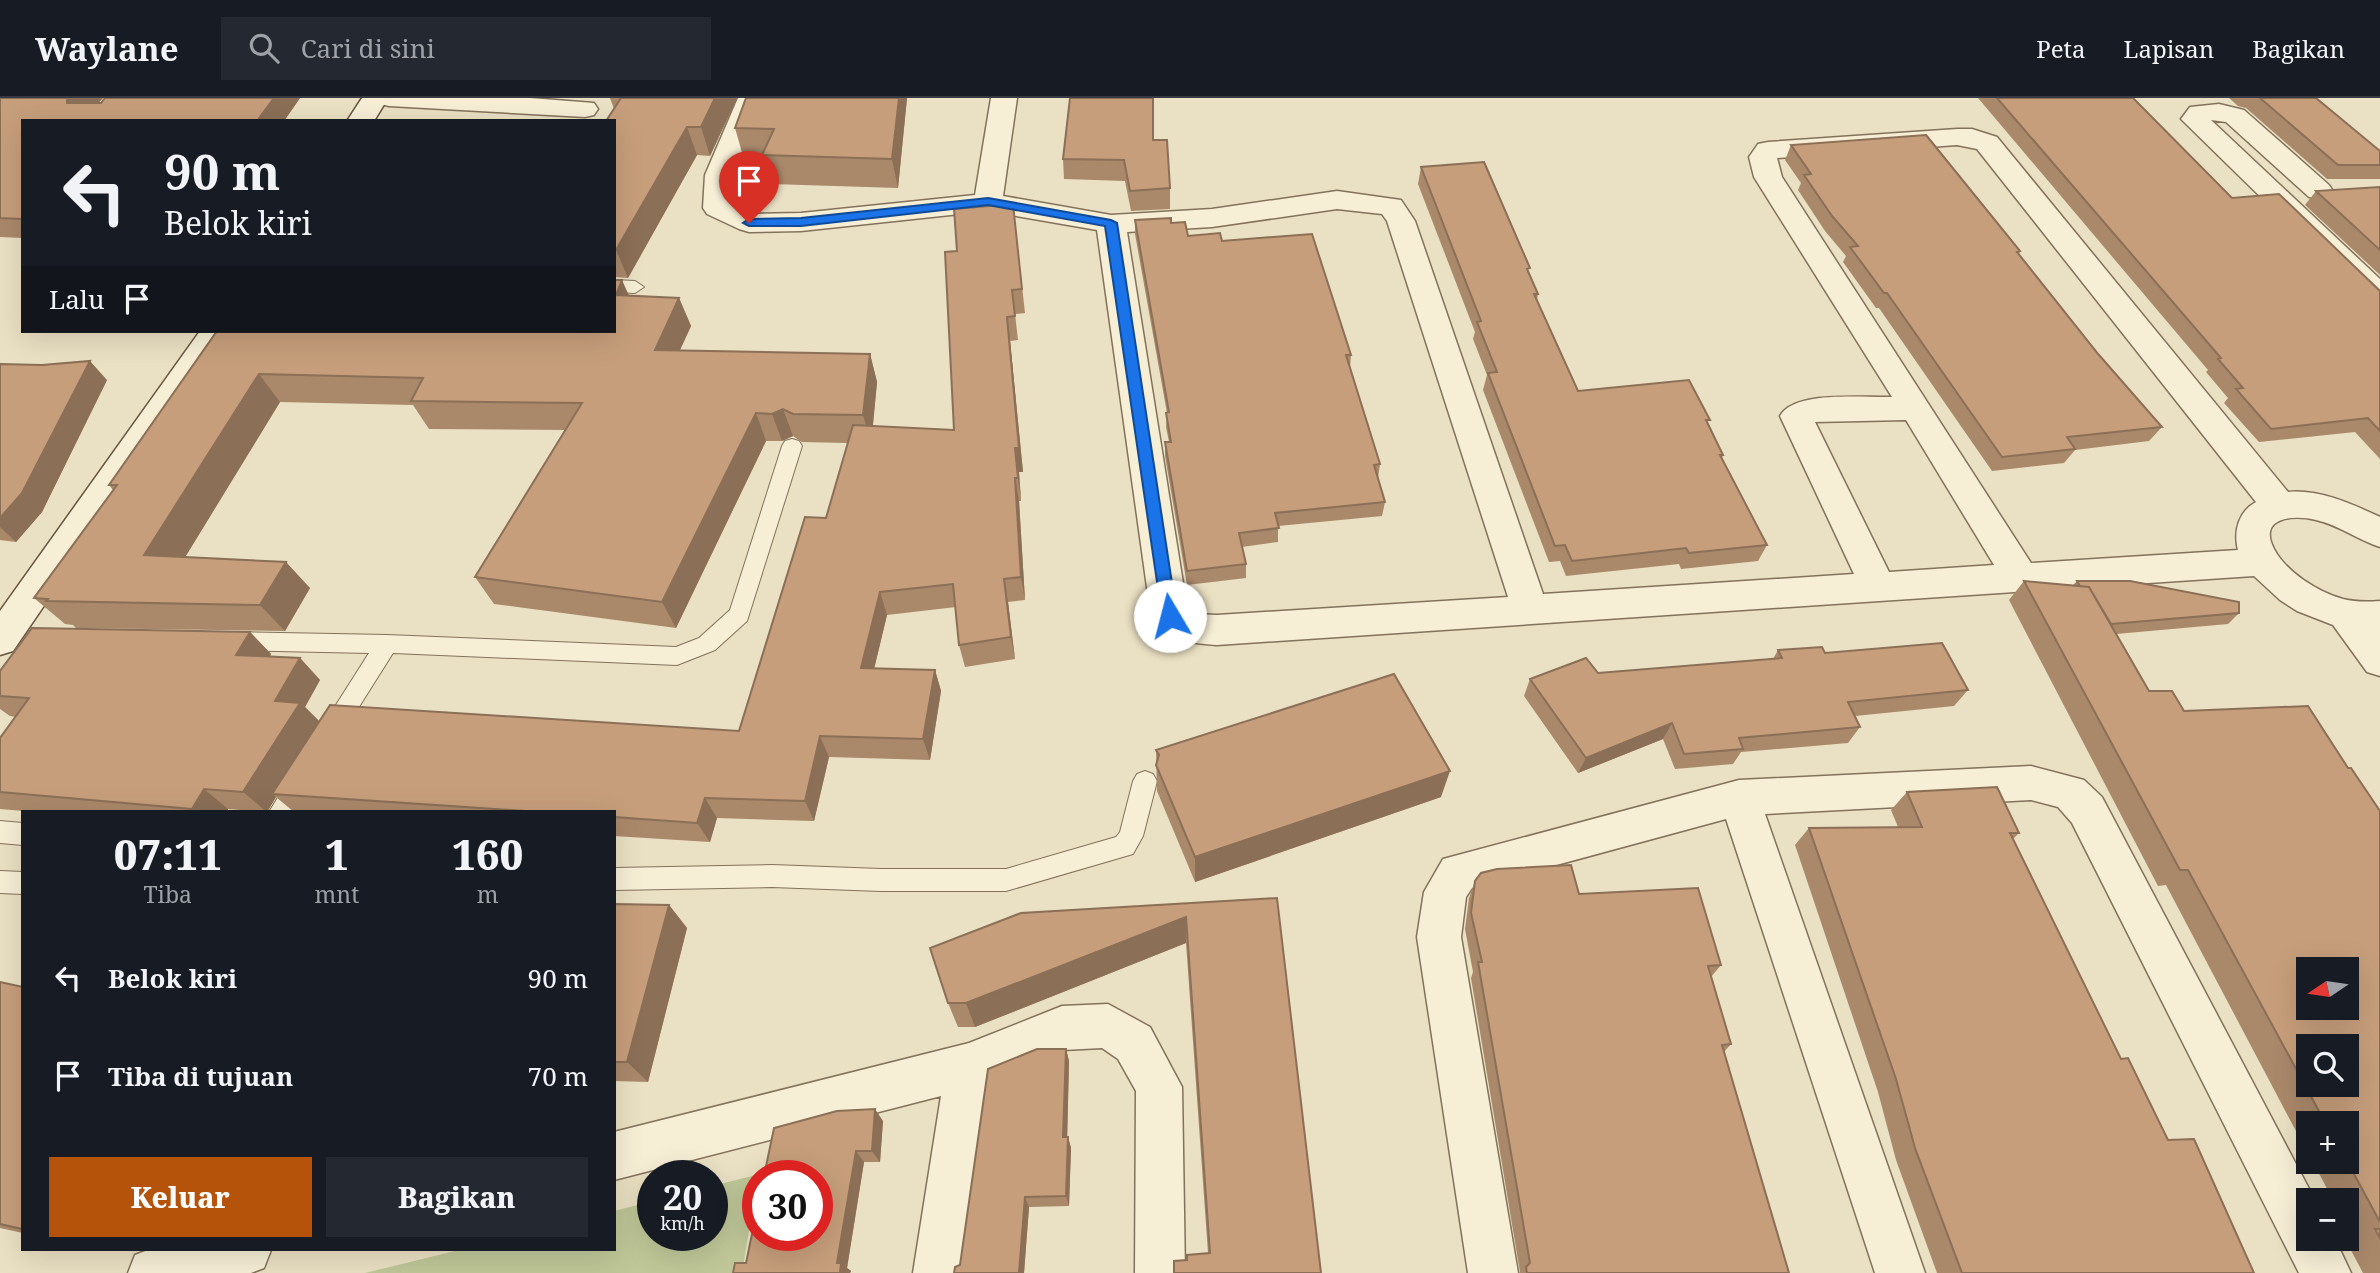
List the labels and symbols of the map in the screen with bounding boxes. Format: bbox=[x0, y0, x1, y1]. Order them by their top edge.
pin bbox=[719, 151, 779, 223]
position arrow bbox=[1133, 579, 1207, 653]
north arrow bbox=[2296, 957, 2359, 1020]
speed limit sign: 30 bbox=[742, 1160, 833, 1251]

